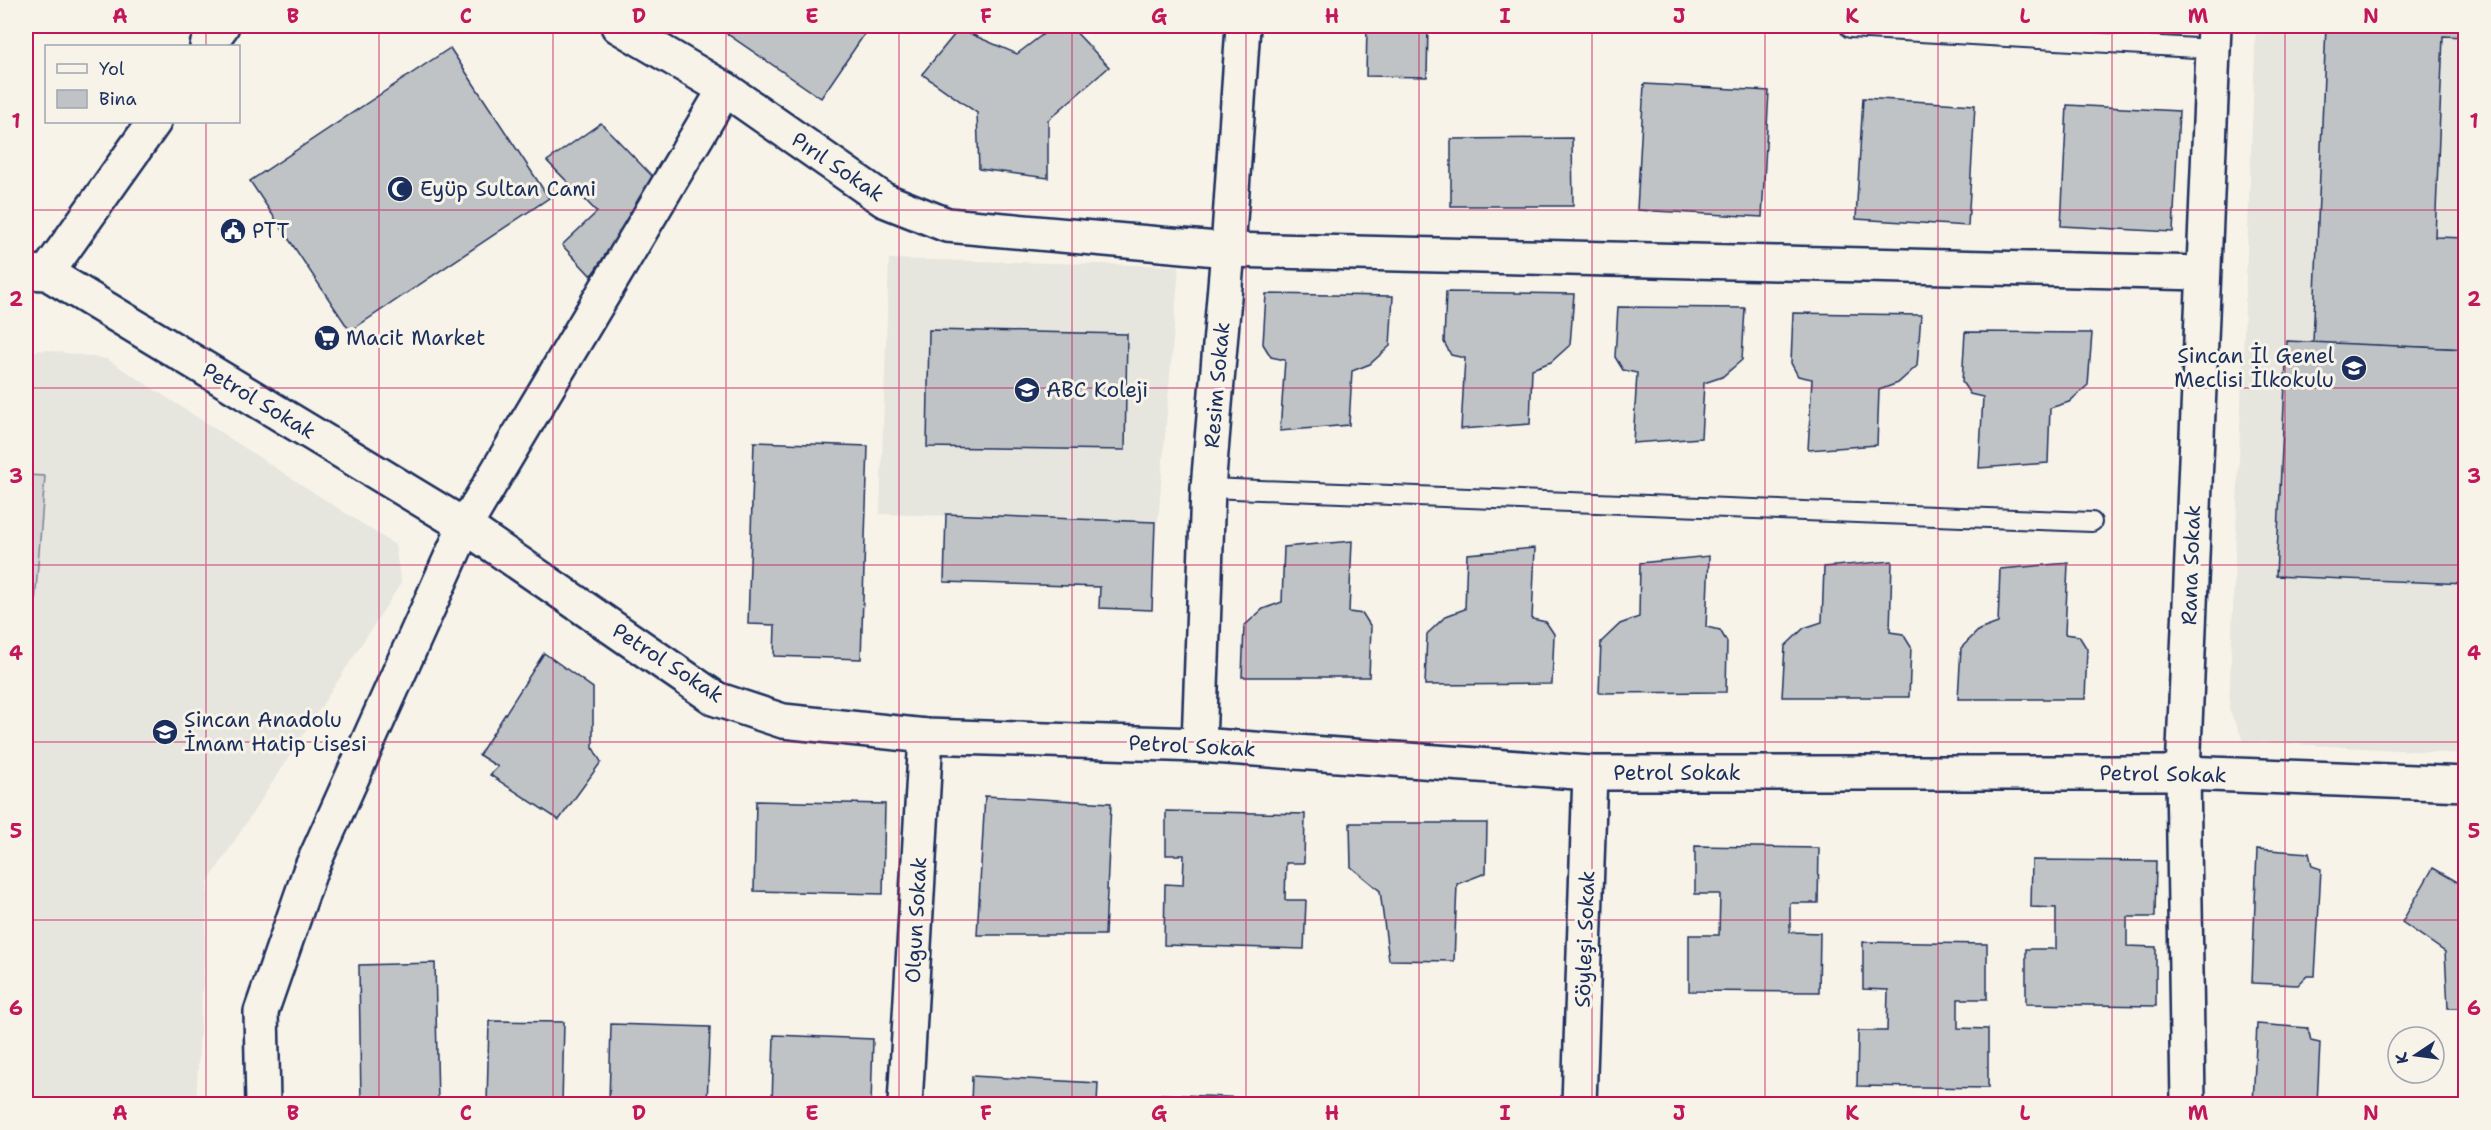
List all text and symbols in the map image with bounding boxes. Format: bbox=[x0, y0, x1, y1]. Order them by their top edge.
text: A bbox=[112, 3, 128, 29]
text: B bbox=[287, 3, 299, 29]
text: C bbox=[460, 3, 472, 29]
text: D bbox=[632, 3, 646, 29]
text: E bbox=[805, 3, 819, 29]
text: F bbox=[980, 3, 992, 29]
text: G bbox=[1151, 3, 1167, 29]
text: H bbox=[1325, 3, 1339, 29]
text: I bbox=[1499, 3, 1511, 29]
text: J bbox=[1673, 3, 1686, 29]
text: K bbox=[1845, 3, 1859, 29]
text: L bbox=[2020, 3, 2031, 29]
text: M bbox=[2188, 3, 2209, 29]
text: N bbox=[2363, 3, 2379, 29]
legend bbox=[45, 45, 240, 123]
text: Yol bbox=[99, 57, 125, 81]
text: Bina bbox=[99, 87, 137, 111]
text: 1 bbox=[11, 108, 21, 134]
text: 1 bbox=[2469, 108, 2479, 134]
street label: Pırıl Sokak bbox=[786, 126, 890, 208]
mosque icon: Eyüp Sultan Cami bbox=[385, 174, 415, 204]
place label: Eyüp Sultan Cami bbox=[420, 175, 596, 203]
public building icon: PTT bbox=[218, 216, 248, 246]
place label: PTT bbox=[252, 217, 289, 245]
text: 2 bbox=[9, 286, 23, 312]
text: 2 bbox=[2467, 286, 2481, 312]
street label: Resim Sokak bbox=[1198, 321, 1236, 449]
supermarket icon: Macit Market bbox=[312, 323, 342, 353]
place label: Macit Market bbox=[346, 324, 485, 352]
place label: Sincan İl Genel Meclisi İlkokulu bbox=[2174, 342, 2335, 394]
school or university icon: Sincan İl Genel Meclisi İlkokulu bbox=[2339, 353, 2369, 383]
street label: Petrol Sokak bbox=[197, 356, 321, 446]
school or university icon: ABC Koleji bbox=[1012, 375, 1042, 405]
place label: ABC Koleji bbox=[1046, 376, 1148, 404]
text: 3 bbox=[9, 463, 23, 489]
text: 3 bbox=[2467, 463, 2481, 489]
street label: Rana Sokak bbox=[2175, 504, 2207, 626]
street label: Petrol Sokak bbox=[607, 617, 729, 709]
text: 4 bbox=[9, 640, 23, 666]
text: 4 bbox=[2467, 640, 2481, 666]
place label: Sincan Anadolu İmam Hatip Lisesi bbox=[184, 706, 367, 758]
school or university icon: Sincan Anadolu İmam Hatip Lisesi bbox=[150, 717, 180, 747]
street label: Petrol Sokak bbox=[1128, 729, 1256, 763]
street label: Petrol Sokak bbox=[1613, 759, 1741, 787]
street label: Petrol Sokak bbox=[2099, 759, 2227, 789]
text: 5 bbox=[10, 818, 22, 844]
text: 5 bbox=[2468, 818, 2480, 844]
street label: Olgun Sokak bbox=[899, 856, 933, 984]
street label: Söyleşi Sokak bbox=[1569, 870, 1601, 1008]
text: 6 bbox=[9, 995, 23, 1021]
text: 6 bbox=[2467, 995, 2481, 1021]
north arrow bbox=[2386, 1025, 2446, 1085]
text: K bbox=[2390, 1051, 2413, 1066]
text: A bbox=[112, 1100, 128, 1126]
text: B bbox=[287, 1100, 299, 1126]
text: C bbox=[460, 1100, 472, 1126]
text: D bbox=[632, 1100, 646, 1126]
text: E bbox=[805, 1100, 819, 1126]
text: F bbox=[980, 1100, 992, 1126]
text: G bbox=[1151, 1100, 1167, 1126]
text: H bbox=[1325, 1100, 1339, 1126]
text: I bbox=[1499, 1100, 1511, 1126]
text: J bbox=[1673, 1100, 1686, 1126]
text: K bbox=[1845, 1100, 1859, 1126]
text: L bbox=[2020, 1100, 2031, 1126]
text: M bbox=[2188, 1100, 2209, 1126]
text: N bbox=[2363, 1100, 2379, 1126]

